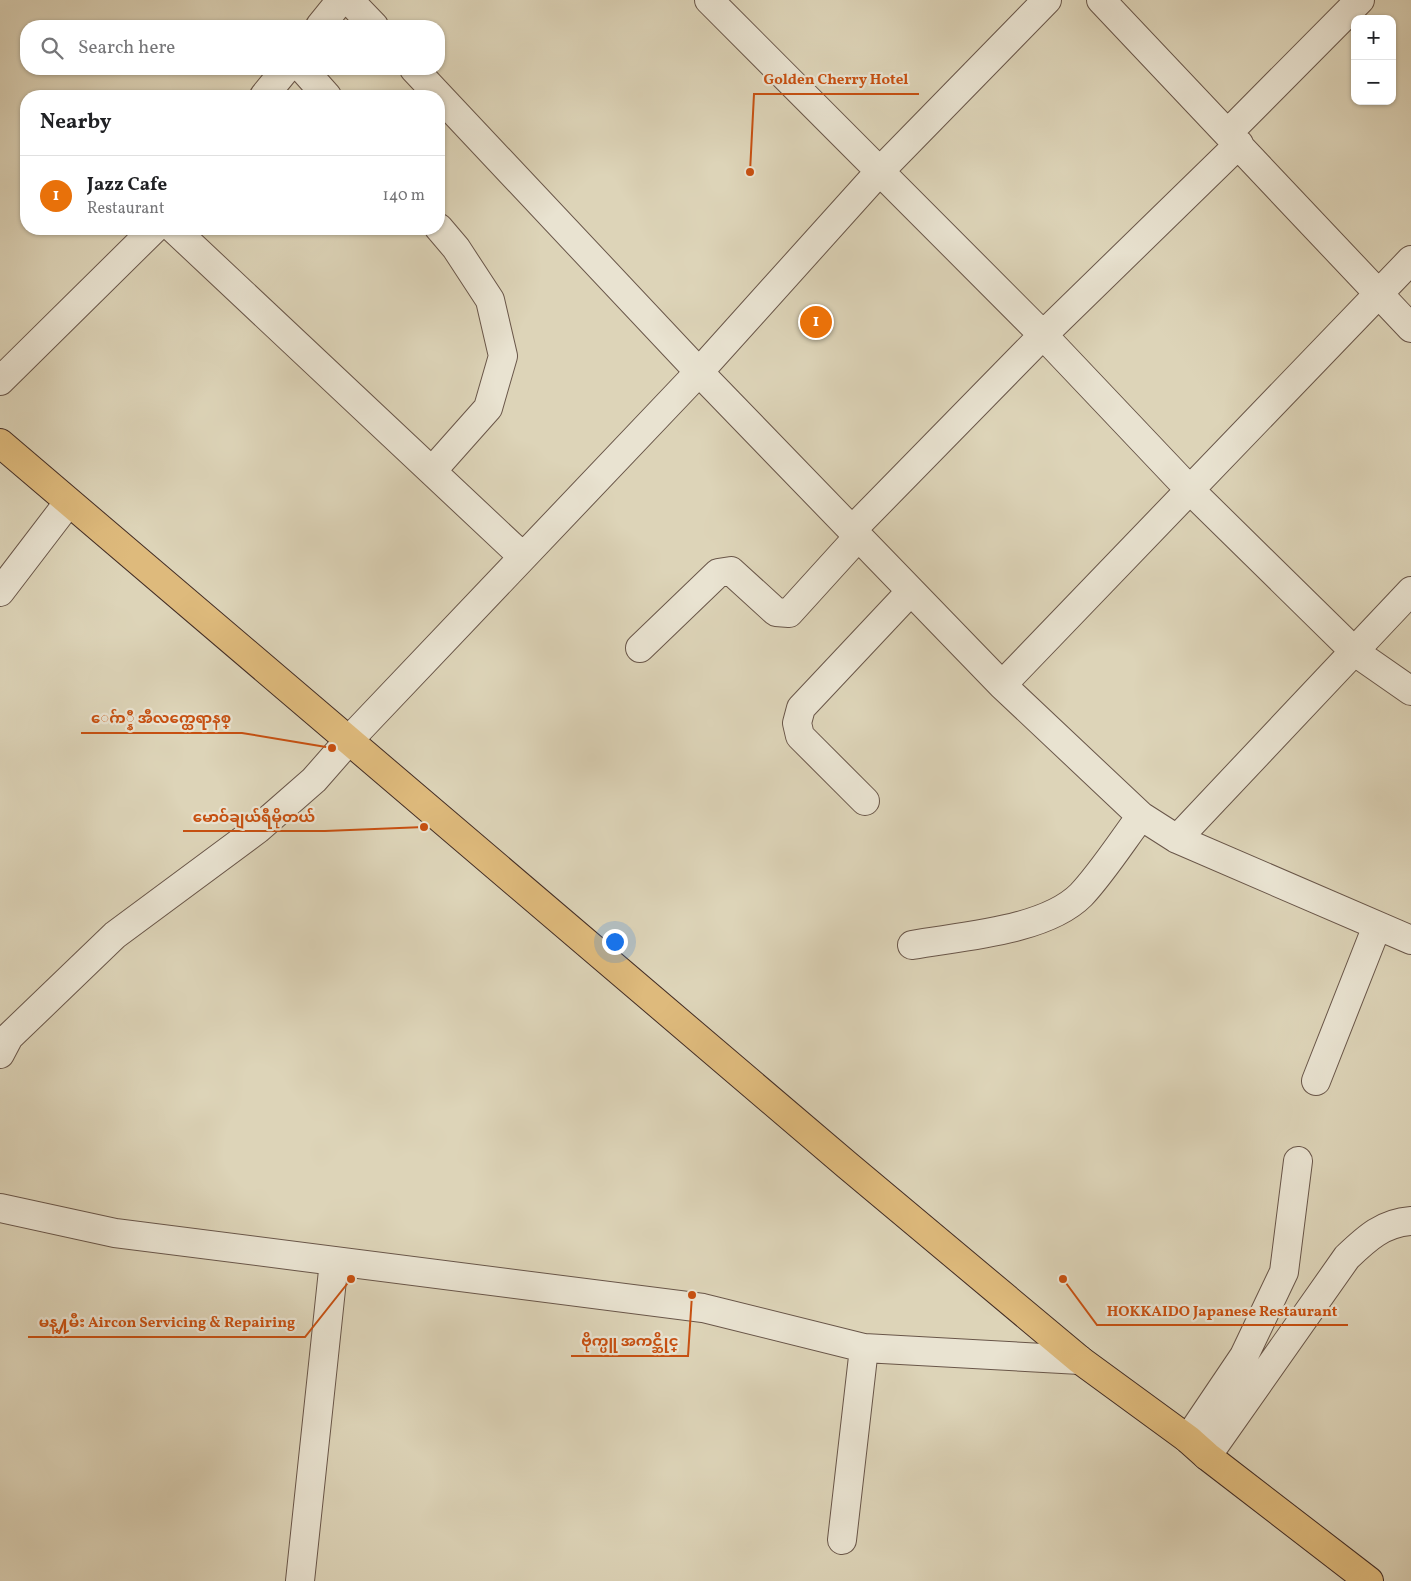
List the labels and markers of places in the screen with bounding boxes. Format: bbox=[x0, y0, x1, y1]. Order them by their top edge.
callout: Golden Cherry Hotel bbox=[754, 64, 919, 94]
pin: 1 bbox=[800, 303, 832, 341]
callout: ေဂ်ာ္နီ အီလက္ထေရာနစ္ bbox=[81, 703, 242, 733]
callout: မောဝ်ချယ်ရီမိုတယ် bbox=[183, 801, 325, 831]
callout: HOKKAIDO Japanese Restaurant bbox=[1097, 1295, 1348, 1325]
callout: မန္႔မီး Aircon Servicing & Repairing bbox=[28, 1307, 305, 1337]
callout: ဗိုက္ပူ အကင္ဆိုင္ bbox=[571, 1326, 688, 1356]

